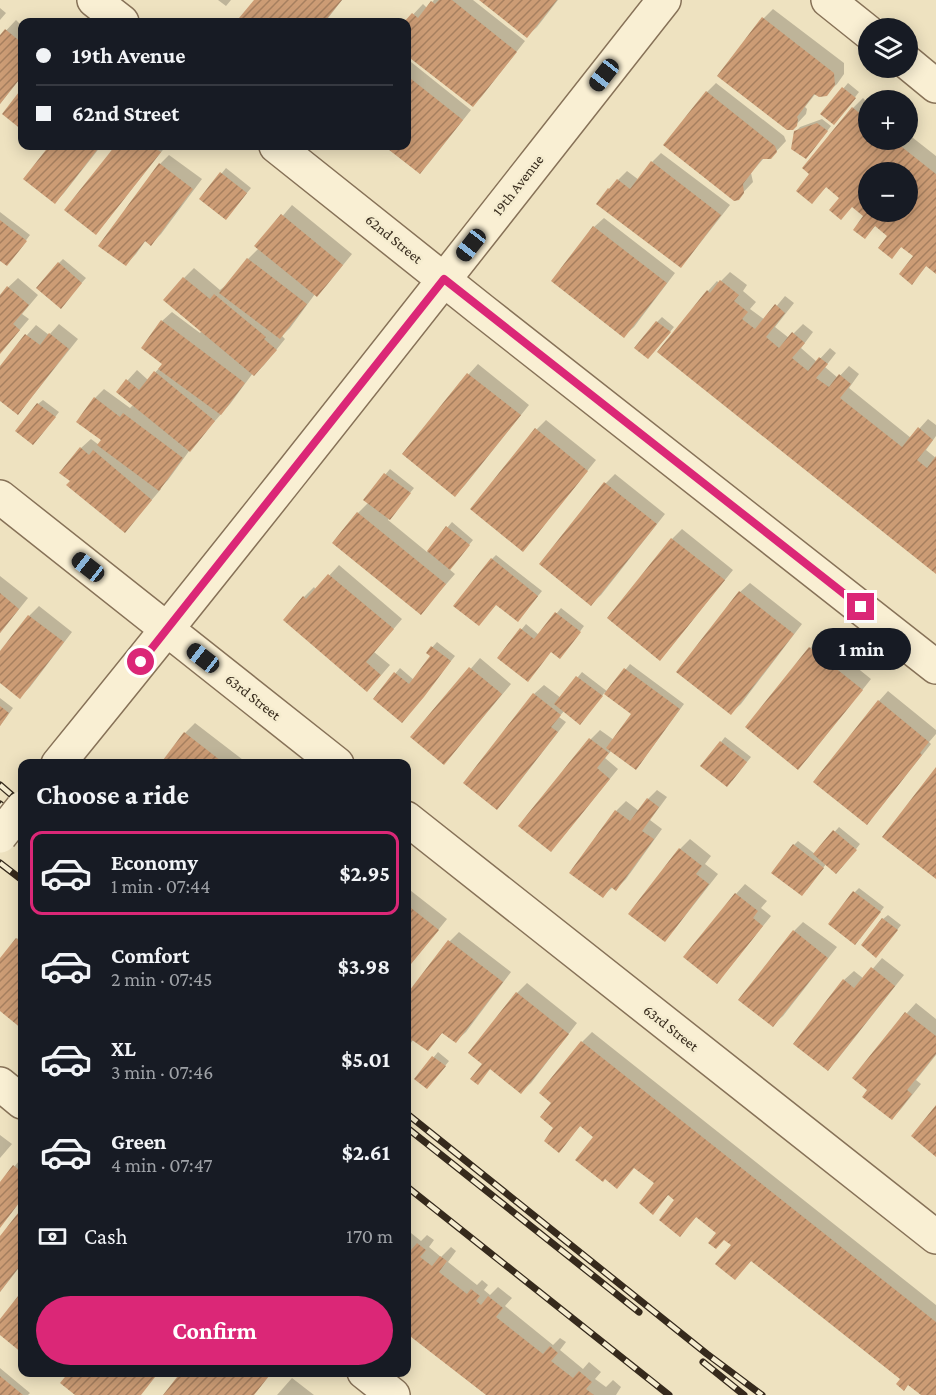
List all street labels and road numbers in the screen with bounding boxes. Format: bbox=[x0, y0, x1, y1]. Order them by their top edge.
street label: 19th Avenue bbox=[489, 151, 547, 219]
street label: 62nd Street bbox=[362, 211, 426, 267]
street label: 63rd Street bbox=[222, 671, 284, 724]
street label: 63rd Street bbox=[640, 1002, 702, 1055]

